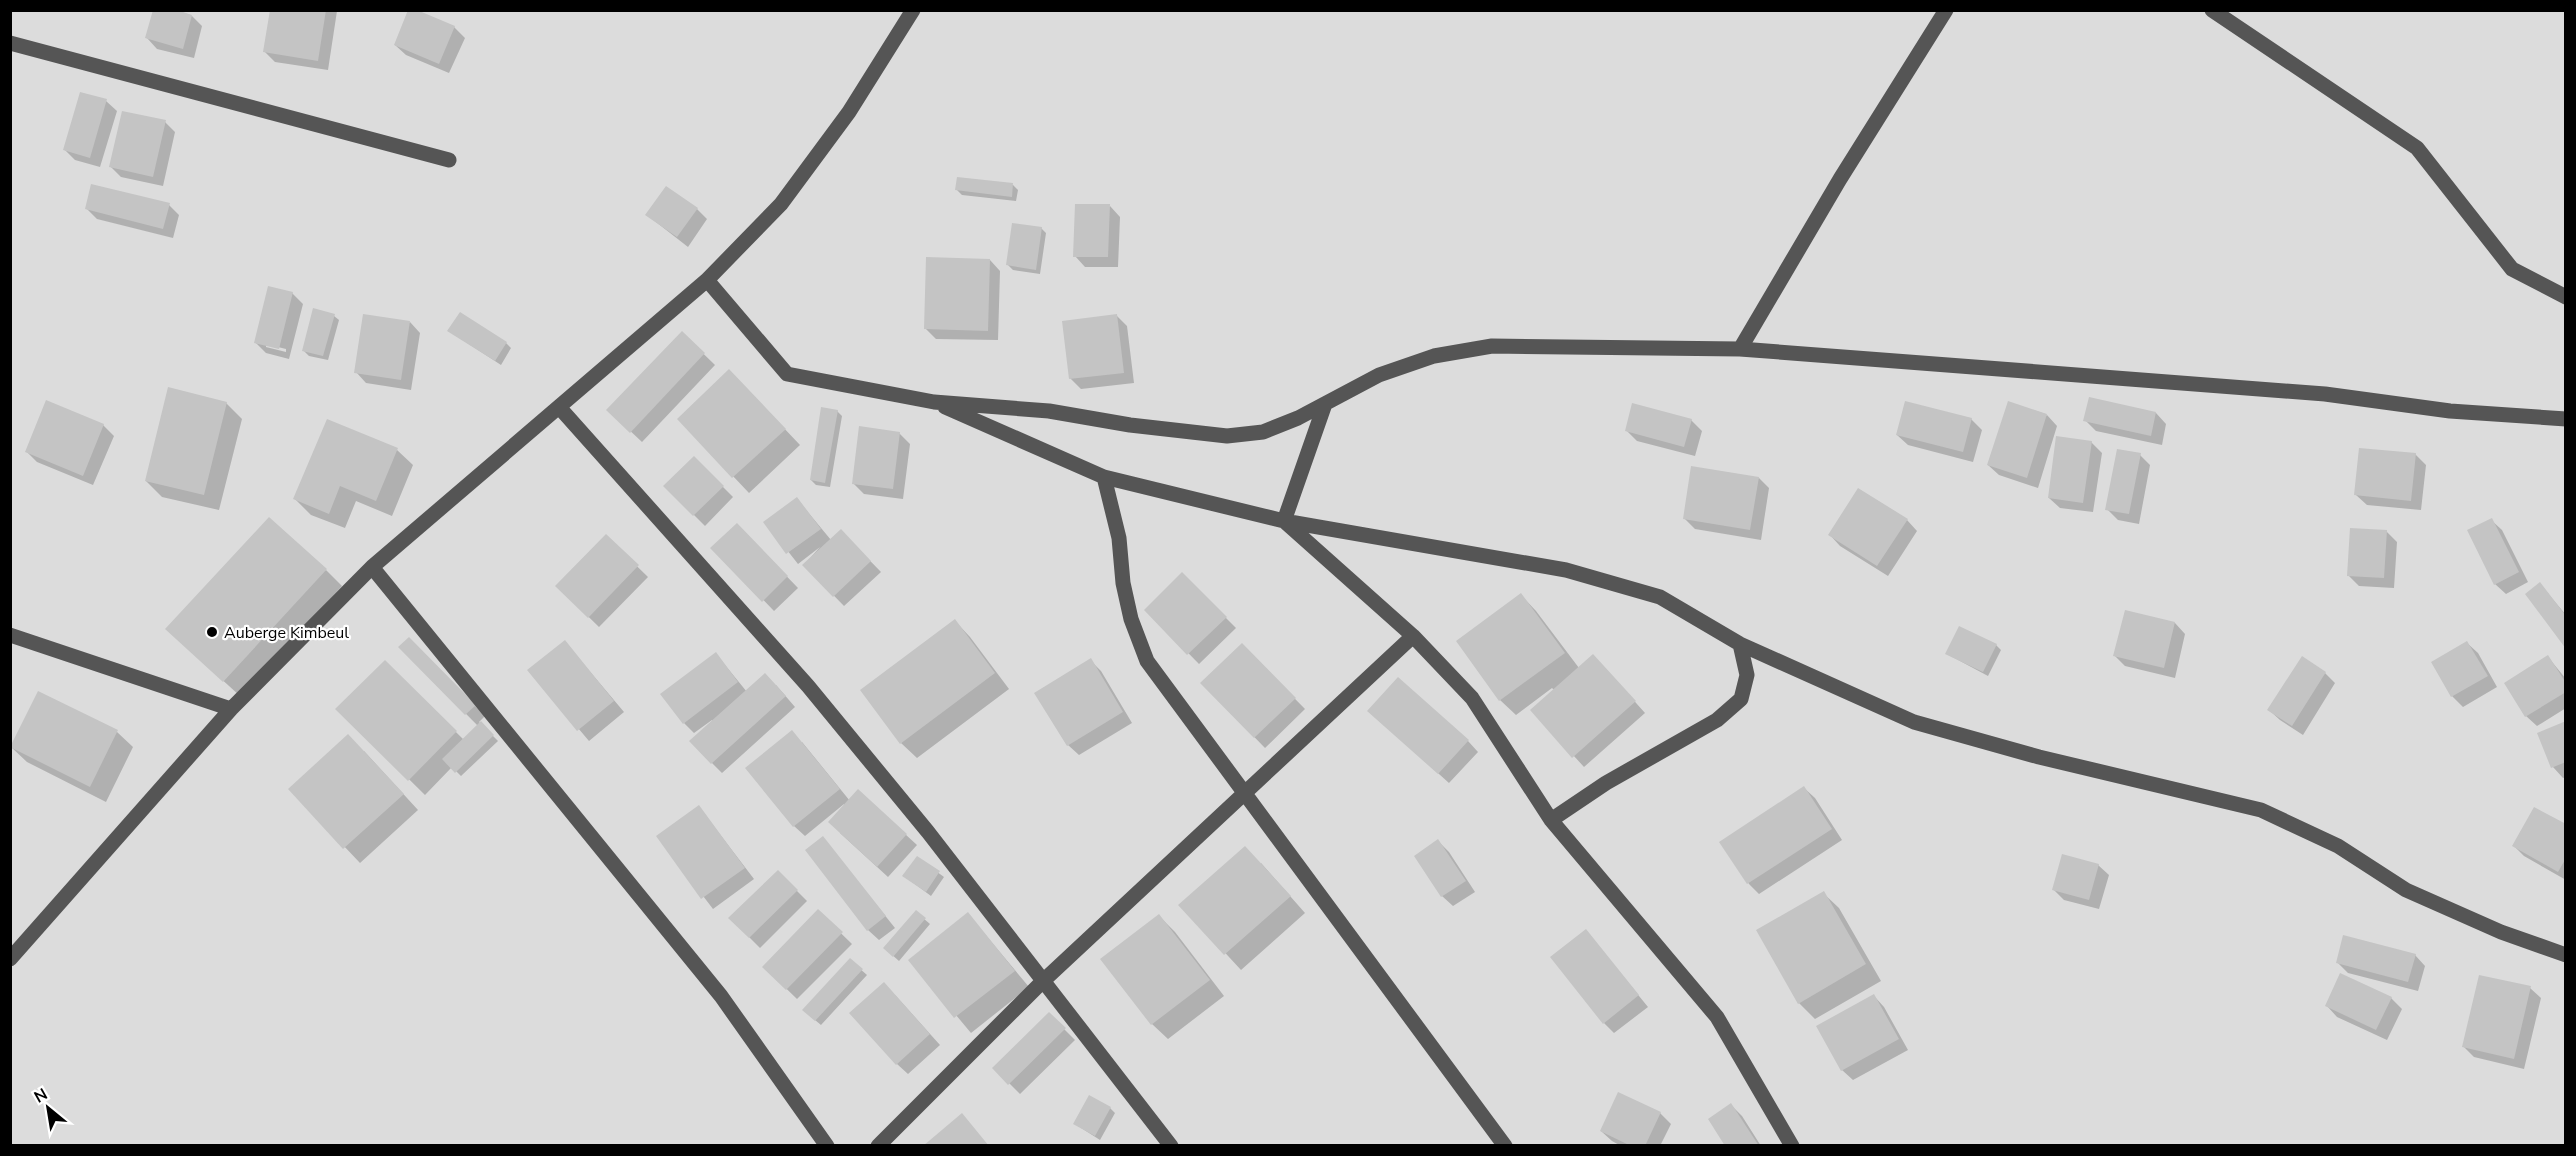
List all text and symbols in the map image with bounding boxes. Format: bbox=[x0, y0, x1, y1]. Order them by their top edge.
place label: Auberge Kimbeul bbox=[224, 622, 349, 644]
marker: Auberge Kimbeul bbox=[205, 625, 219, 639]
north arrow bbox=[18, 1078, 78, 1138]
text: N bbox=[30, 1083, 52, 1108]

